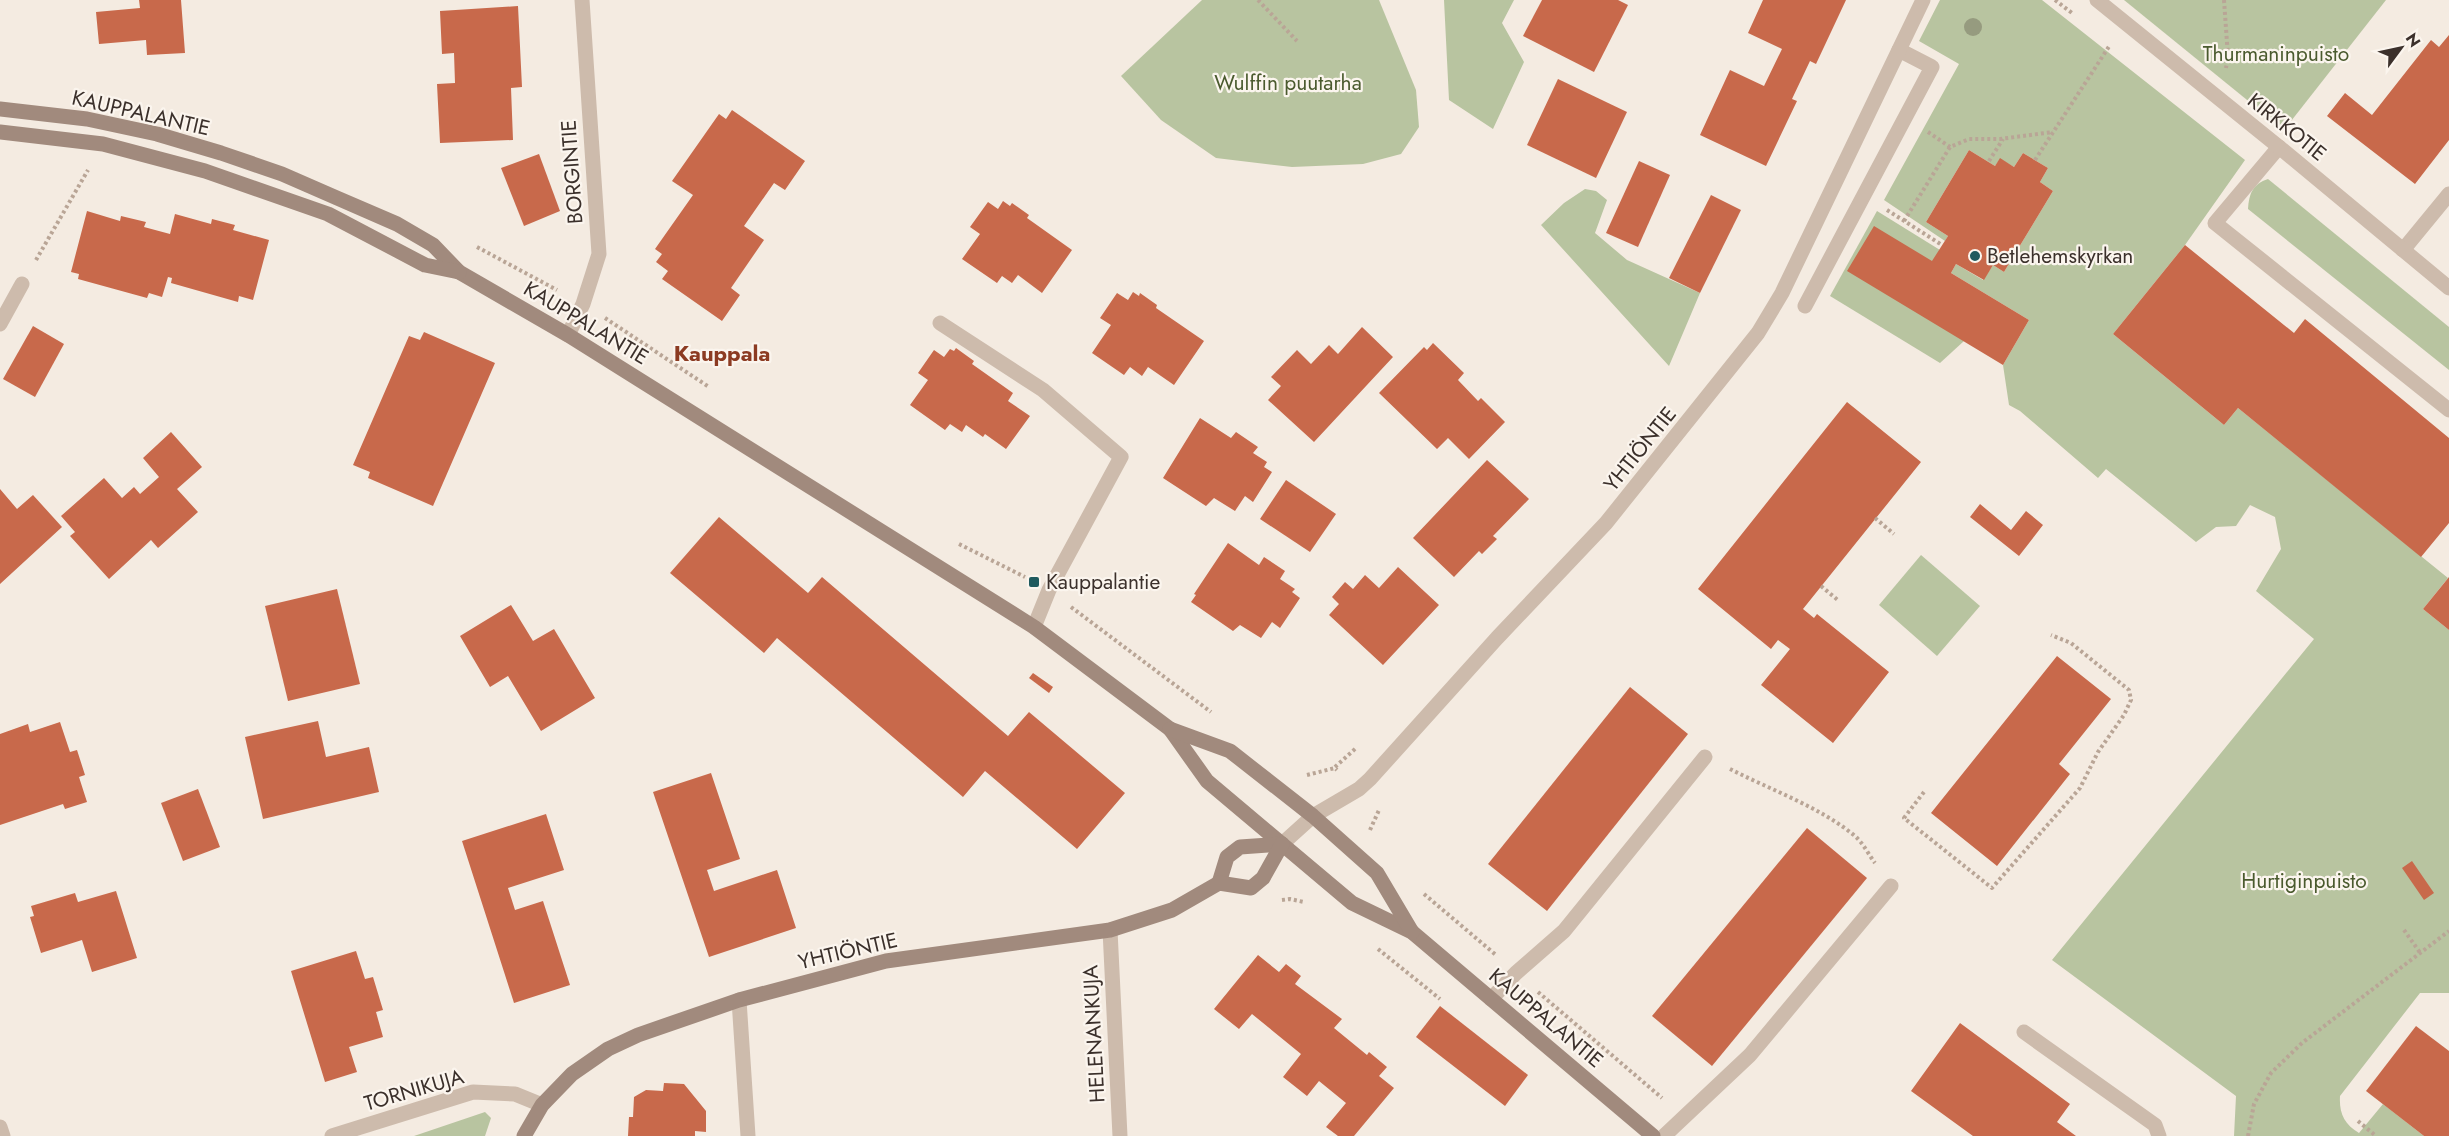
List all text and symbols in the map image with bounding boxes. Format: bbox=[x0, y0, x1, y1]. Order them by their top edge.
north arrow bbox=[2371, 18, 2431, 78]
text: N bbox=[2400, 29, 2426, 52]
park label: Thurmaninpuisto bbox=[2203, 39, 2349, 69]
park label: Wulffin puutarha bbox=[1214, 68, 1362, 98]
street label: KAUPPALANTIE bbox=[69, 83, 213, 143]
street label: KIRKKOTIE bbox=[2241, 86, 2333, 168]
street label: BORGINTIE bbox=[553, 119, 591, 225]
place label: Betlehemskyrkan bbox=[1987, 241, 2133, 271]
marker: Betlehemskyrkan bbox=[1968, 249, 1982, 263]
street label: KAUPPALANTIE bbox=[518, 274, 654, 372]
district label: Kauppala bbox=[674, 337, 770, 369]
street label: YHTIÖNTIE bbox=[1597, 400, 1683, 498]
place label: Kauppalantie bbox=[1046, 567, 1160, 597]
marker: Kauppalantie bbox=[1027, 575, 1041, 589]
park label: Hurtiginpuisto bbox=[2241, 866, 2367, 896]
street label: YHTIÖNTIE bbox=[795, 925, 901, 977]
street label: KAUPPALANTIE bbox=[1482, 961, 1610, 1075]
street label: HELENANKUJA bbox=[1075, 964, 1113, 1104]
street label: TORNIKUJA bbox=[361, 1061, 467, 1119]

